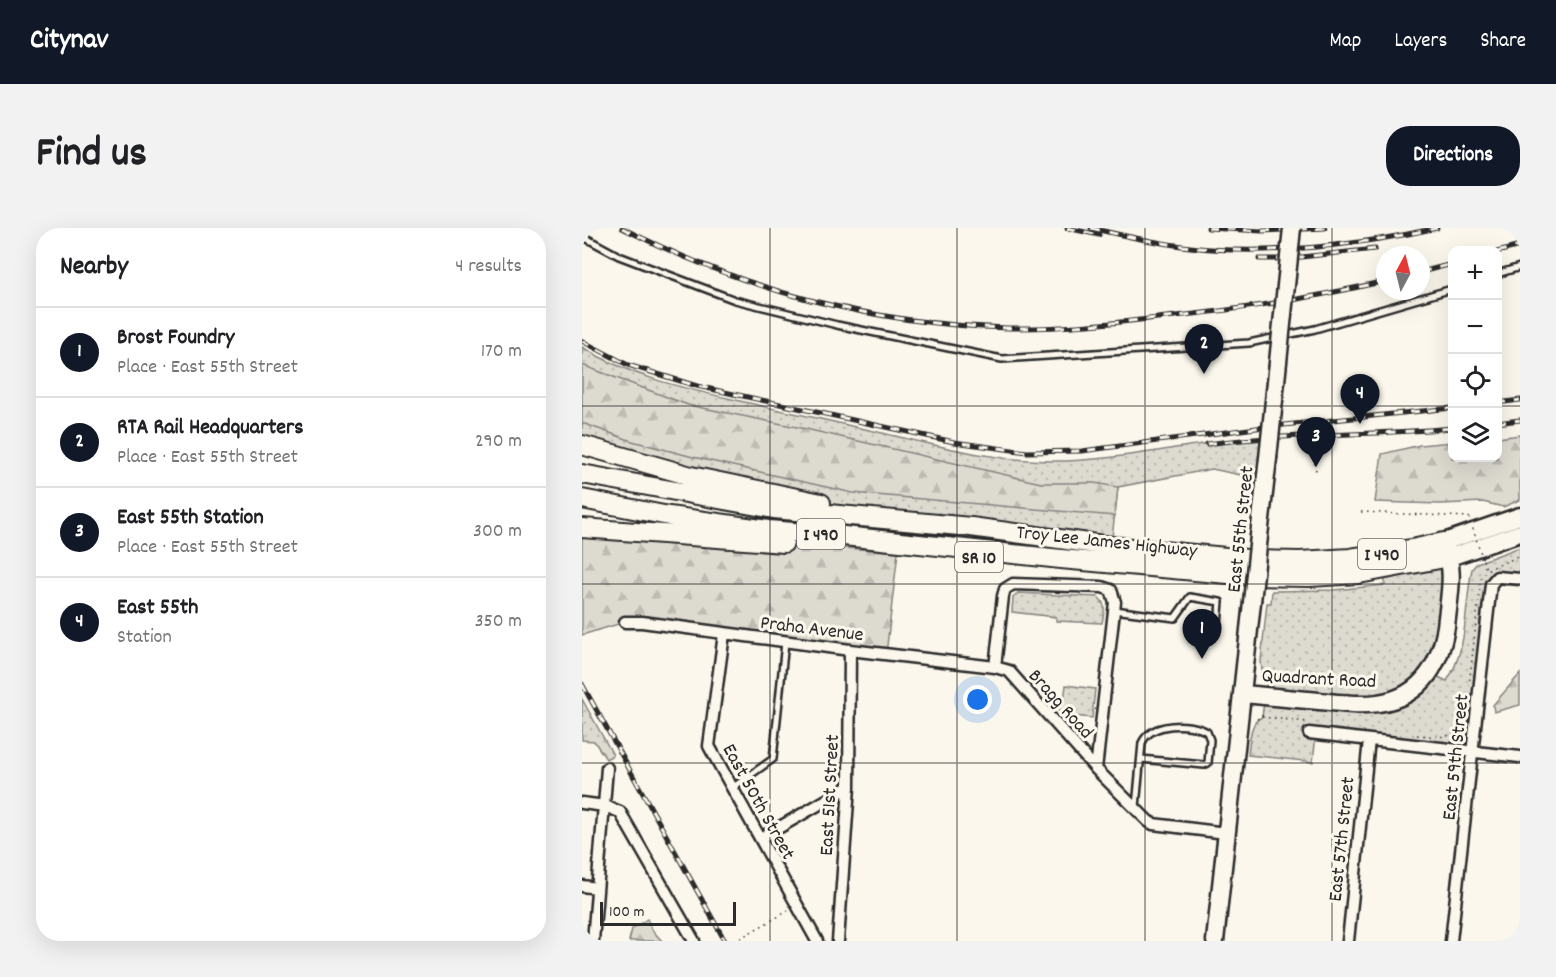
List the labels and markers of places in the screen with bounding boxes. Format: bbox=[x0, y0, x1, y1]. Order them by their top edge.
pin: 2 bbox=[1184, 324, 1224, 374]
pin: 4 bbox=[1340, 374, 1380, 424]
pin: 3 bbox=[1296, 418, 1336, 467]
pin: 1 bbox=[1182, 610, 1222, 659]

